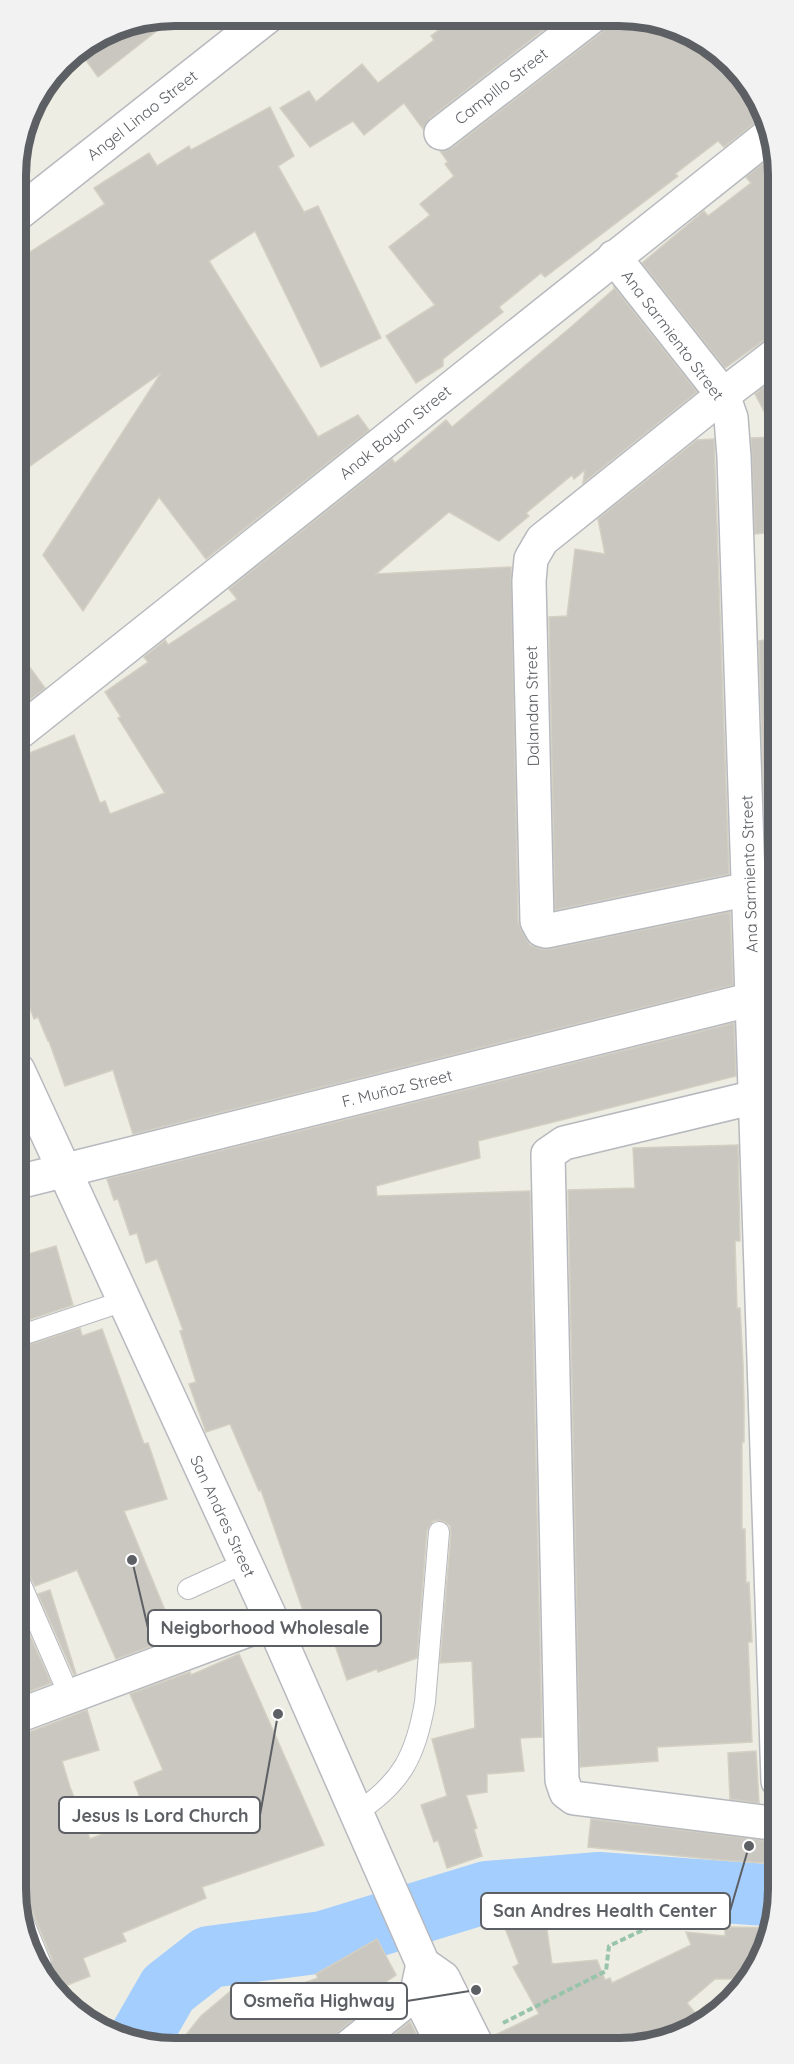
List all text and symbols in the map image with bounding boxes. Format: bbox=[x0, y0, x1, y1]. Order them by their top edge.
street label: Campillo Street bbox=[450, 43, 552, 129]
street label: Angel Linao Street bbox=[83, 66, 201, 164]
street label: Ana Sarmiento Street bbox=[617, 266, 729, 404]
street label: Anak Bayan Street bbox=[335, 381, 455, 483]
street label: Dalandan Street bbox=[521, 646, 543, 766]
street label: Ana Sarmiento Street bbox=[736, 795, 762, 953]
street label: F. Muñoz Street bbox=[340, 1065, 454, 1111]
street label: San Andres Street bbox=[186, 1452, 260, 1580]
callout: Neigborhood Wholesale bbox=[148, 1610, 381, 1646]
text: Neigborhood Wholesale bbox=[161, 1616, 369, 1639]
callout: Jesus Is Lord Church bbox=[59, 1797, 260, 1833]
text: Jesus Is Lord Church bbox=[71, 1804, 249, 1827]
callout: San Andres Health Center bbox=[481, 1893, 730, 1929]
text: San Andres Health Center bbox=[493, 1899, 717, 1922]
callout: Osmeña Highway bbox=[231, 1983, 407, 2019]
text: Osmeña Highway bbox=[243, 1989, 395, 2012]

